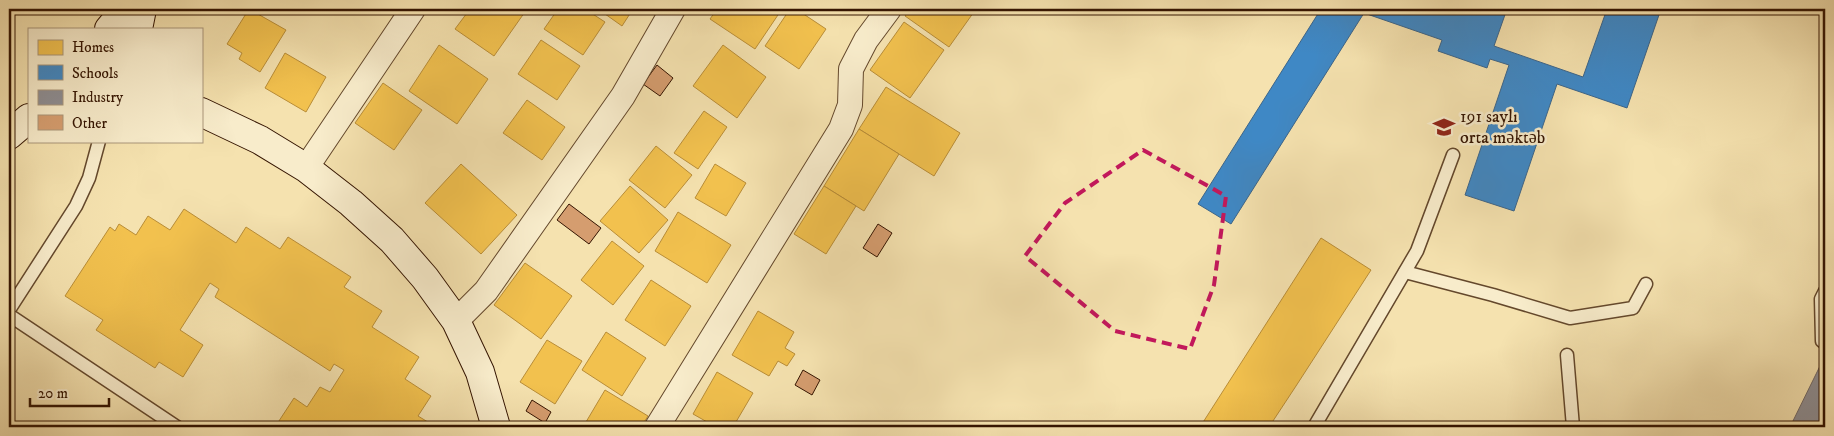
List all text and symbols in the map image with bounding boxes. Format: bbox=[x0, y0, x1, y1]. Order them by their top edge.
legend bbox=[28, 28, 202, 142]
text: Homes bbox=[72, 38, 114, 57]
text: Schools bbox=[72, 64, 118, 83]
text: Industry bbox=[72, 88, 124, 107]
place label: 191 saylı orta məktəb bbox=[1460, 106, 1545, 149]
text: Other bbox=[72, 114, 107, 133]
school or university icon: 191 saylı orta məktəb bbox=[1431, 114, 1457, 140]
scale bar bbox=[30, 376, 109, 408]
text: 20 m bbox=[38, 384, 68, 403]

